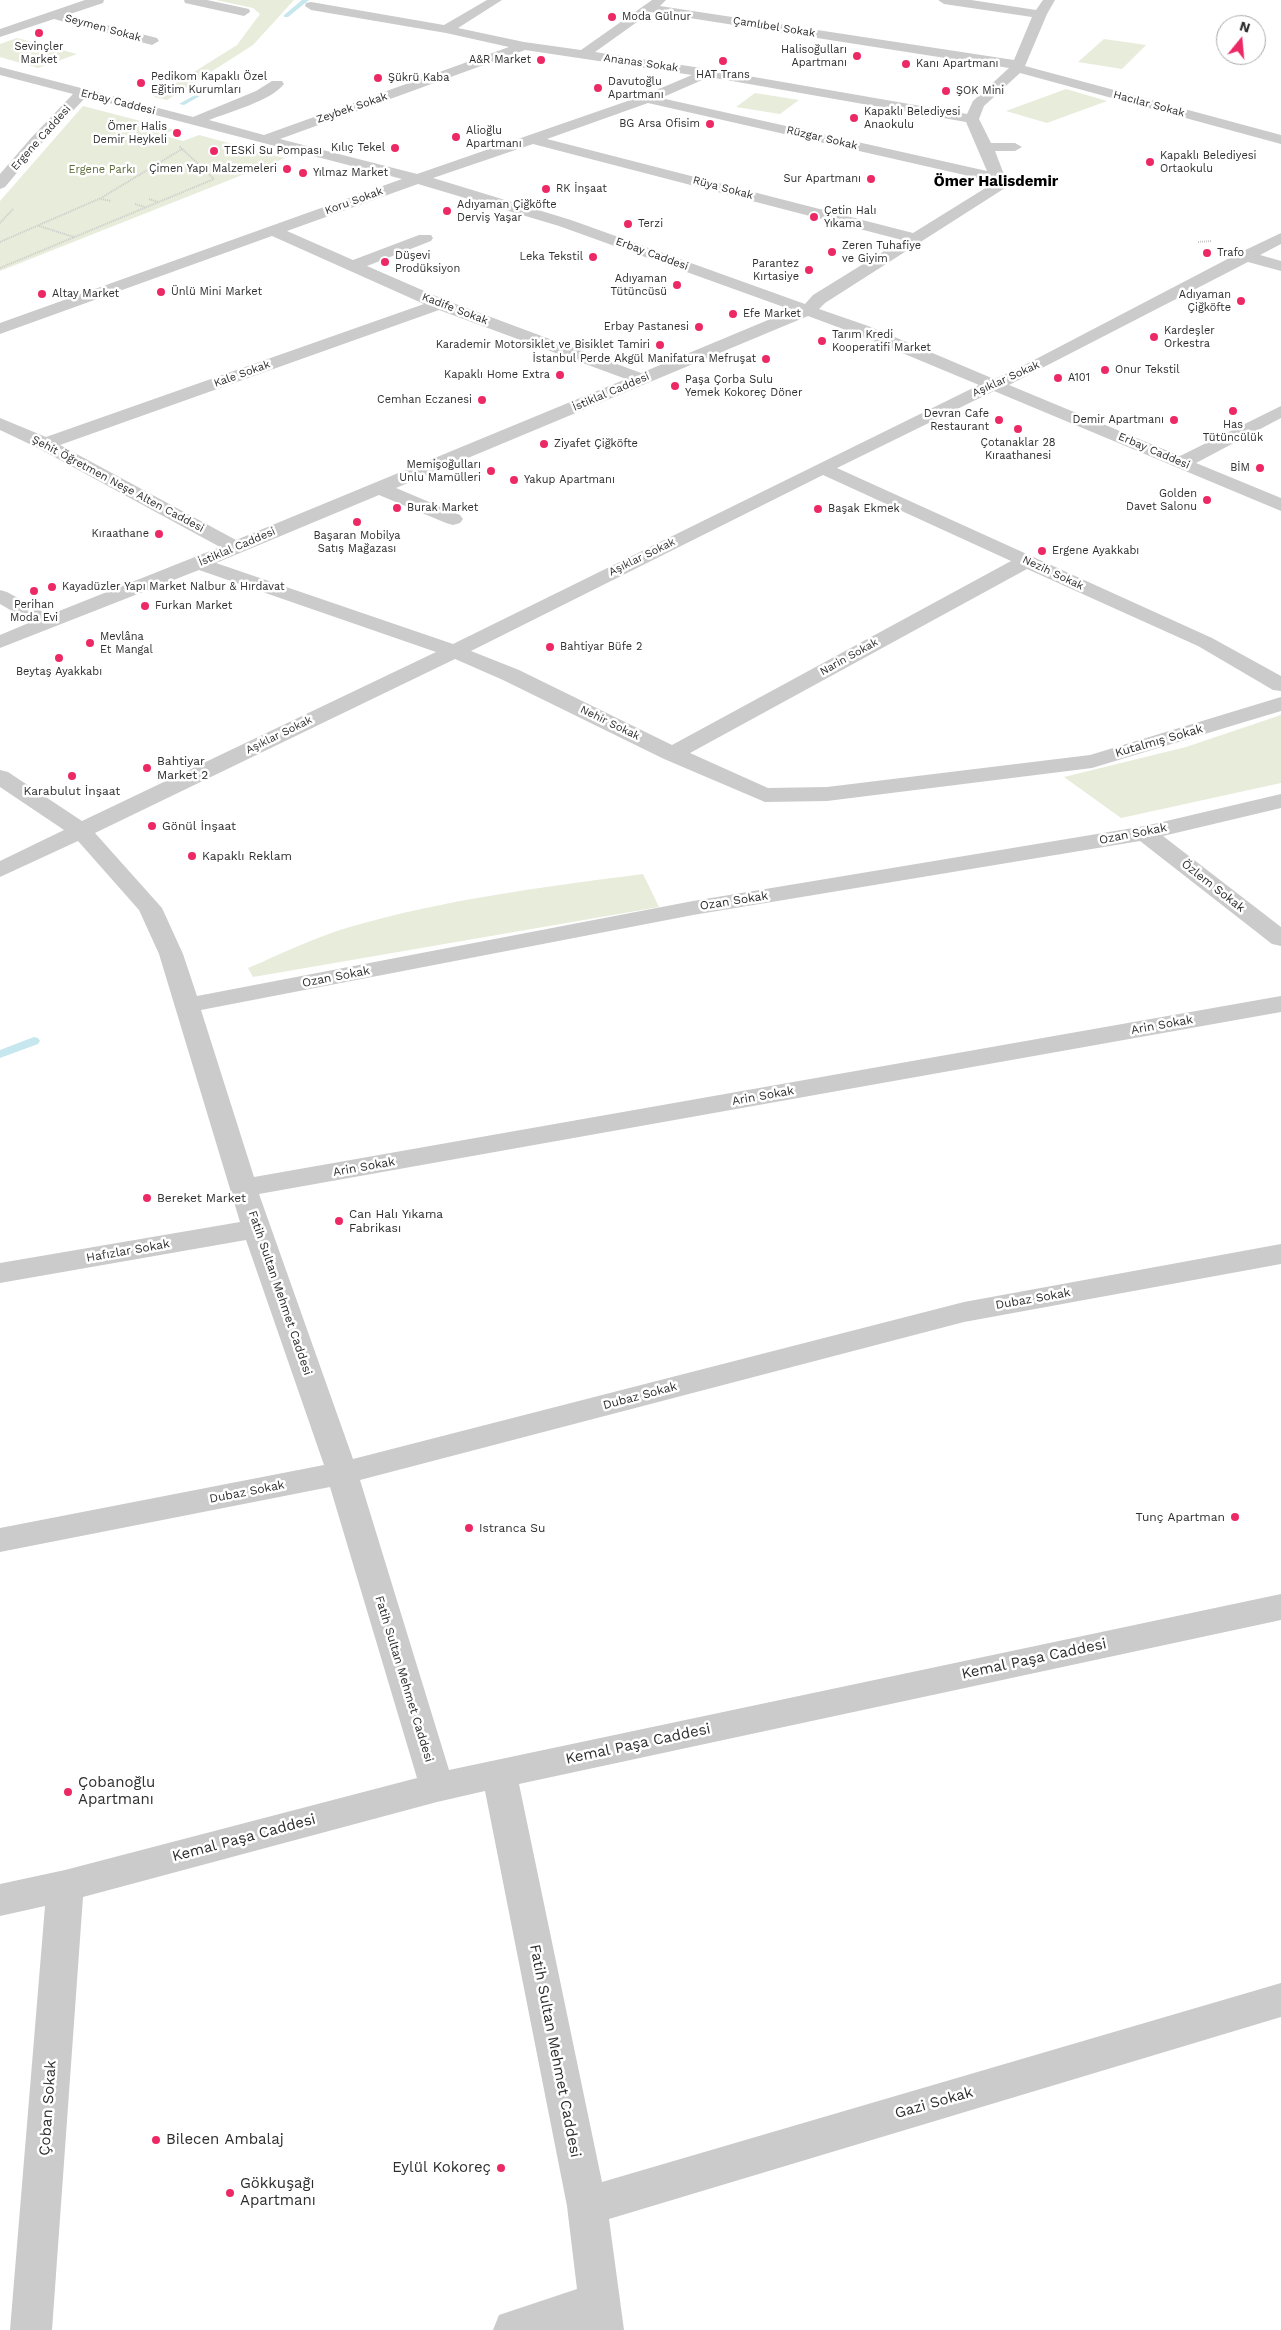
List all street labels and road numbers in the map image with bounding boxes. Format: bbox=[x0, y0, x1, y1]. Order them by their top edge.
street label: Seymen Sokak bbox=[63, 11, 143, 45]
street label: Çamlıbel Sokak bbox=[732, 14, 816, 40]
street label: Ananas Sokak bbox=[603, 51, 679, 75]
street label: Erbay Caddesi bbox=[79, 86, 157, 118]
street label: Hacılar Sokak bbox=[1112, 88, 1186, 120]
street label: Zeybek Sokak bbox=[315, 90, 389, 126]
street label: Ergene Caddesi bbox=[8, 103, 74, 173]
street label: Rüzgar Sokak bbox=[785, 123, 859, 153]
street label: Rüya Sokak bbox=[691, 174, 755, 202]
street label: Koru Sokak bbox=[323, 184, 385, 218]
street label: Erbay Caddesi bbox=[614, 235, 690, 273]
street label: Kadife Sokak bbox=[420, 290, 490, 328]
street label: Kale Sokak bbox=[212, 358, 272, 390]
street label: Aşıklar Sokak bbox=[970, 358, 1042, 400]
street label: İstiklal Caddesi bbox=[571, 370, 651, 414]
street label: Erbay Caddesi bbox=[1116, 430, 1192, 472]
street label: Şehit Öğretmen Neşe Alten Caddesi bbox=[30, 433, 206, 535]
street label: İstiklal Caddesi bbox=[197, 525, 277, 569]
street label: Aşıklar Sokak bbox=[607, 535, 677, 579]
street label: Nezih Sokak bbox=[1020, 553, 1086, 593]
street label: Narin Sokak bbox=[818, 636, 880, 678]
street label: Nehir Sokak bbox=[578, 703, 642, 743]
street label: Aşıklar Sokak bbox=[244, 713, 314, 757]
street label: Kutalmış Sokak bbox=[1113, 722, 1205, 760]
street label: Ozan Sokak bbox=[1098, 820, 1168, 848]
street label: Özlem Sokak bbox=[1178, 857, 1248, 915]
street label: Ozan Sokak bbox=[699, 889, 769, 913]
street label: Ozan Sokak bbox=[301, 963, 371, 991]
street label: Arin Sokak bbox=[1130, 1012, 1194, 1038]
street label: Arin Sokak bbox=[731, 1083, 795, 1109]
street label: Arin Sokak bbox=[332, 1154, 396, 1180]
street label: Fatih Sultan Mehmet Caddesi bbox=[245, 1209, 315, 1377]
street label: Hafızlar Sokak bbox=[85, 1237, 171, 1265]
street label: Dubaz Sokak bbox=[994, 1285, 1072, 1313]
street label: Dubaz Sokak bbox=[601, 1379, 679, 1413]
street label: Dubaz Sokak bbox=[208, 1478, 286, 1506]
street label: Fatih Sultan Mehmet Caddesi bbox=[372, 1594, 436, 1764]
street label: Kemal Paşa Caddesi bbox=[960, 1635, 1108, 1683]
street label: Kemal Paşa Caddesi bbox=[564, 1720, 712, 1768]
street label: Kemal Paşa Caddesi bbox=[170, 1810, 318, 1866]
street label: Fatih Sultan Mehmet Caddesi bbox=[526, 1943, 584, 2159]
street label: Çoban Sokak bbox=[36, 2060, 60, 2156]
street label: Gazi Sokak bbox=[893, 2083, 975, 2123]

